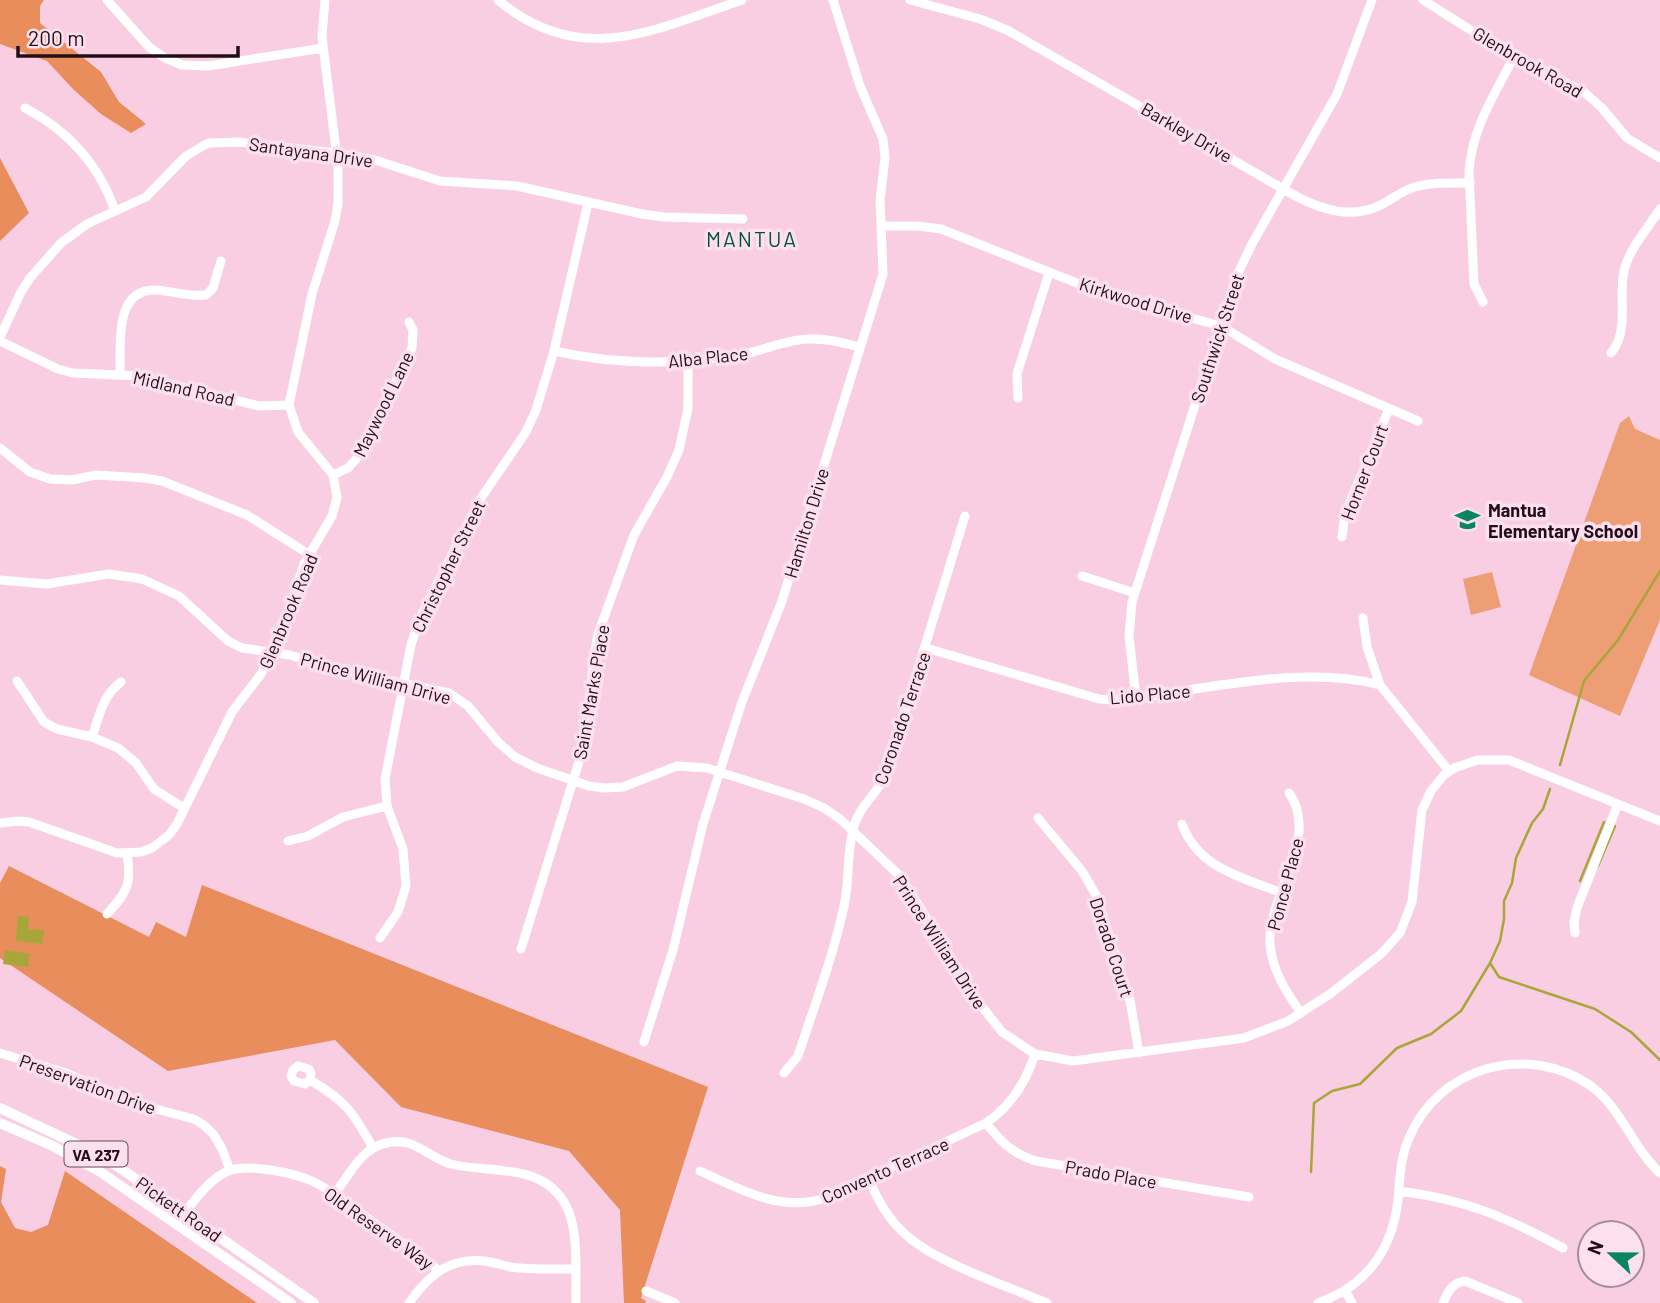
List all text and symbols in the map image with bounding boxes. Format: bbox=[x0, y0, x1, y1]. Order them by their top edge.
scale bar bbox=[18, 14, 238, 58]
street label: Glenbrook Road bbox=[1469, 22, 1587, 102]
text: 200 m bbox=[28, 25, 85, 50]
street label: Barkley Drive bbox=[1138, 97, 1236, 167]
street label: Santayana Drive bbox=[248, 132, 374, 172]
district label: MANTUA bbox=[706, 226, 798, 251]
street label: Southwick Street bbox=[1186, 271, 1248, 405]
street label: Kirkwood Drive bbox=[1077, 272, 1195, 328]
street label: Alba Place bbox=[667, 342, 749, 372]
street label: Maywood Lane bbox=[348, 348, 418, 460]
street label: Midland Road bbox=[131, 366, 237, 410]
street label: Horner Court bbox=[1336, 421, 1392, 523]
street label: Hamilton Drive bbox=[779, 465, 833, 581]
street label: Christopher Street bbox=[406, 496, 490, 636]
place label: Mantua Elementary School bbox=[1488, 499, 1638, 542]
school or university icon: Mantua Elementary School bbox=[1454, 506, 1482, 534]
street label: Glenbrook Road bbox=[254, 550, 322, 672]
street label: Saint Marks Place bbox=[568, 623, 614, 761]
street label: Prince William Drive bbox=[298, 647, 454, 709]
street label: Coronado Terrace bbox=[869, 649, 935, 787]
street label: Lido Place bbox=[1109, 680, 1191, 708]
street label: Ponce Place bbox=[1262, 835, 1308, 933]
street label: Prince William Drive bbox=[889, 871, 991, 1013]
street label: Dorado Court bbox=[1086, 894, 1138, 1000]
street label: Preservation Drive bbox=[17, 1049, 159, 1119]
street label: Convento Terrace bbox=[818, 1132, 952, 1208]
road number: VA 237 bbox=[64, 1142, 128, 1166]
street label: Prado Place bbox=[1064, 1155, 1158, 1193]
street label: Pickett Road bbox=[132, 1172, 226, 1246]
street label: Old Reserve Way bbox=[320, 1182, 438, 1274]
north arrow bbox=[1576, 1219, 1646, 1289]
text: N bbox=[1582, 1237, 1608, 1258]

